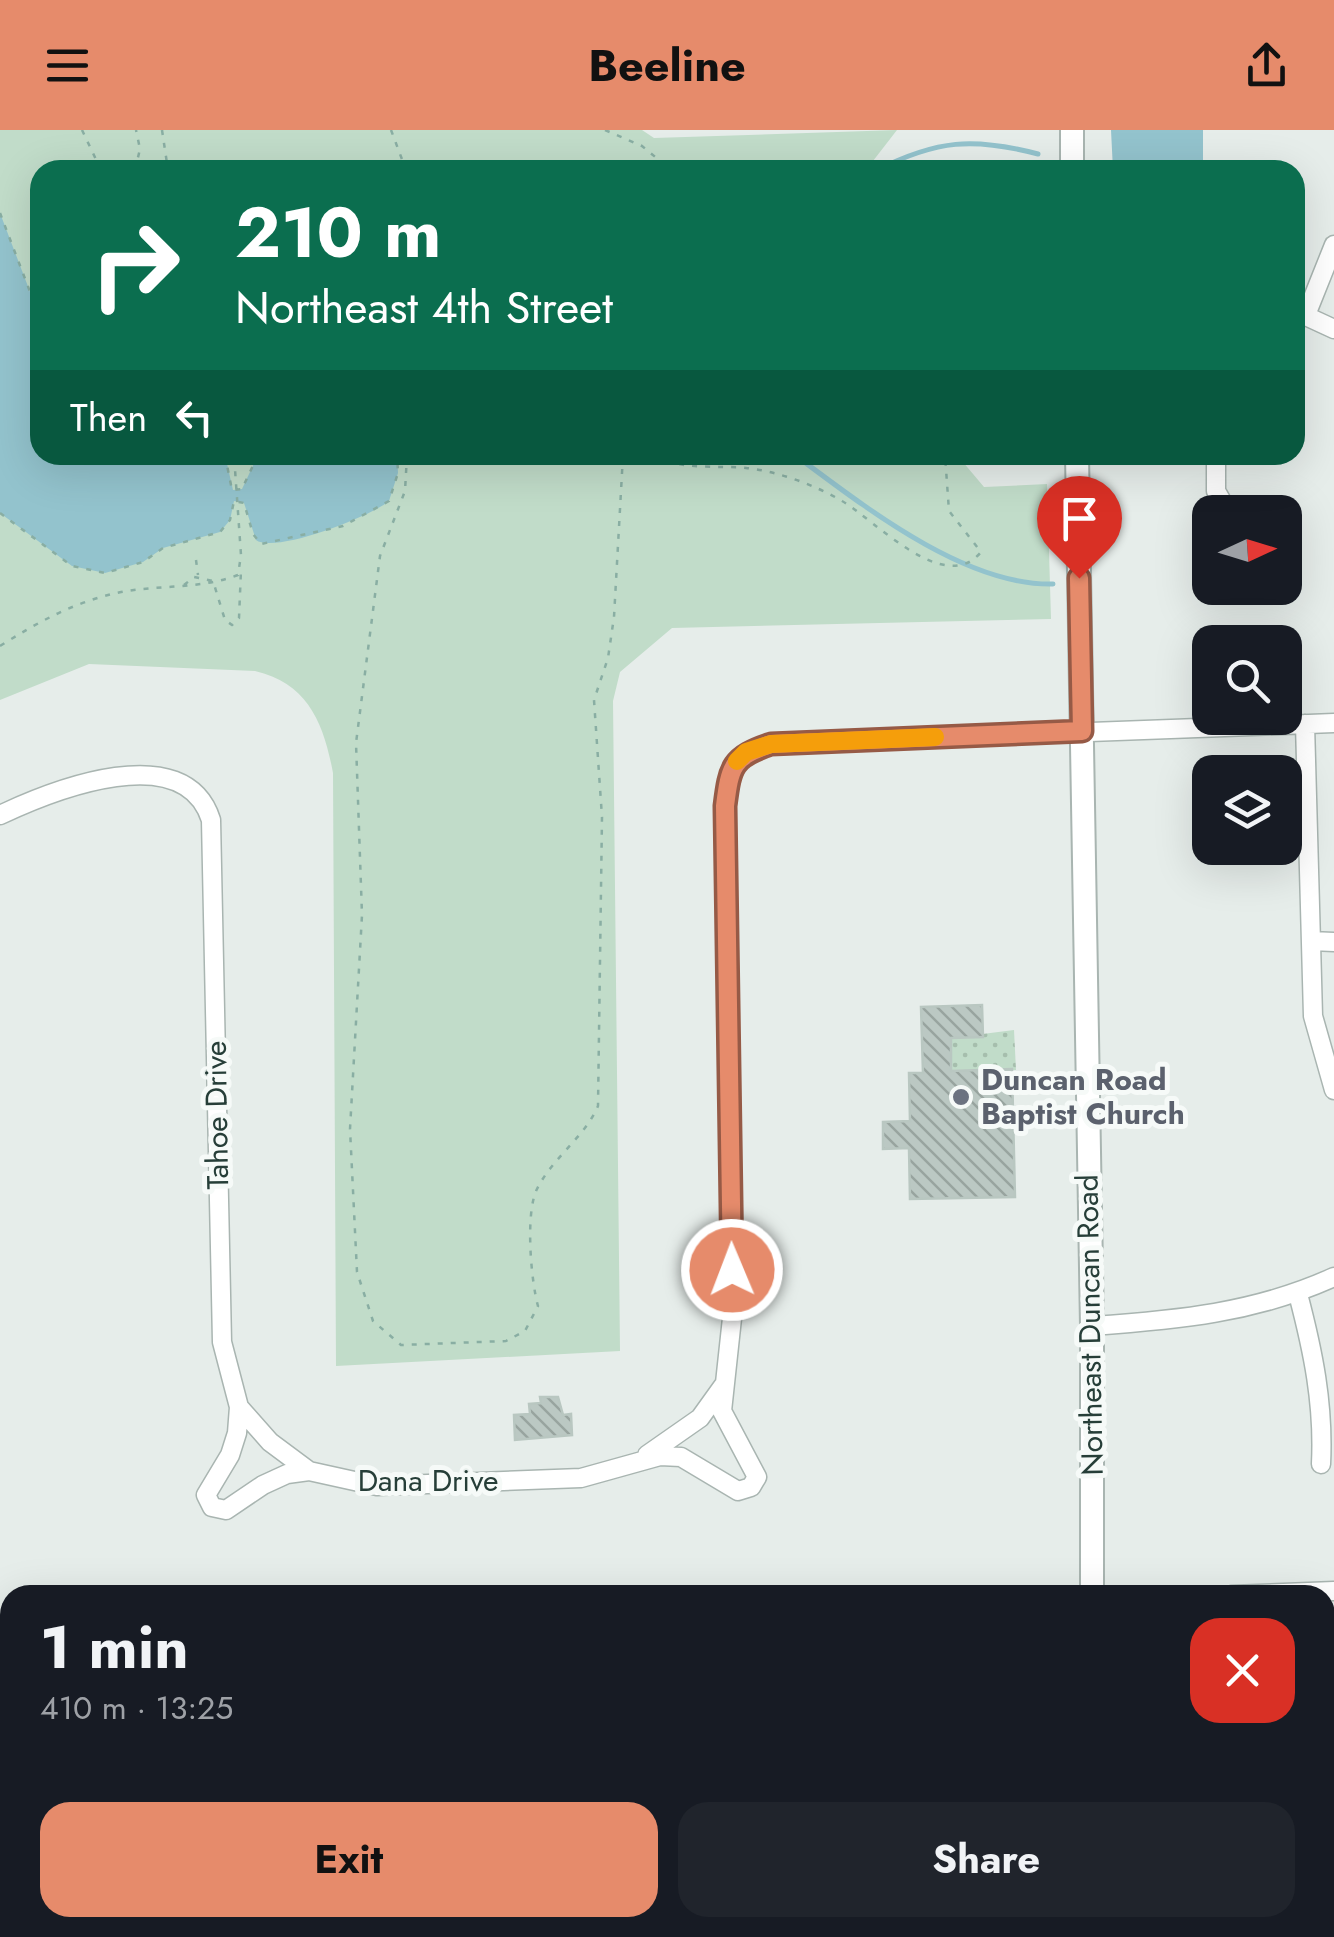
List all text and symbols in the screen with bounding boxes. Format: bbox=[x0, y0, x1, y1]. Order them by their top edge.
text: Beeline bbox=[588, 33, 746, 98]
icon: menu bbox=[40, 38, 95, 93]
icon: share bbox=[1239, 38, 1294, 93]
text: 210 m bbox=[235, 182, 441, 283]
icon: right bbox=[70, 200, 200, 330]
text: Northeast 4th Street bbox=[235, 275, 613, 340]
text: Then bbox=[70, 390, 147, 445]
icon: left bbox=[167, 390, 222, 445]
pin bbox=[1037, 476, 1122, 579]
icon: arrive bbox=[1052, 491, 1107, 546]
north arrow bbox=[1192, 495, 1302, 605]
map controls bbox=[1192, 495, 1302, 865]
button: search bbox=[1192, 625, 1302, 735]
button: layers bbox=[1192, 755, 1302, 865]
street label: Tahoe Drive bbox=[194, 1040, 239, 1190]
place label: Duncan Road Baptist Church bbox=[981, 1058, 1185, 1135]
marker: Duncan Road Baptist Church bbox=[950, 1086, 972, 1108]
street label: Northeast Duncan Road bbox=[1065, 1174, 1114, 1476]
position arrow bbox=[680, 1218, 784, 1322]
street label: Dana Drive bbox=[358, 1459, 498, 1502]
text: 1 min bbox=[40, 1604, 189, 1691]
button: close bbox=[1190, 1618, 1295, 1723]
text: 410 m · 13:25 bbox=[40, 1685, 233, 1731]
button: Exit bbox=[40, 1802, 658, 1917]
button: Share bbox=[678, 1802, 1295, 1917]

